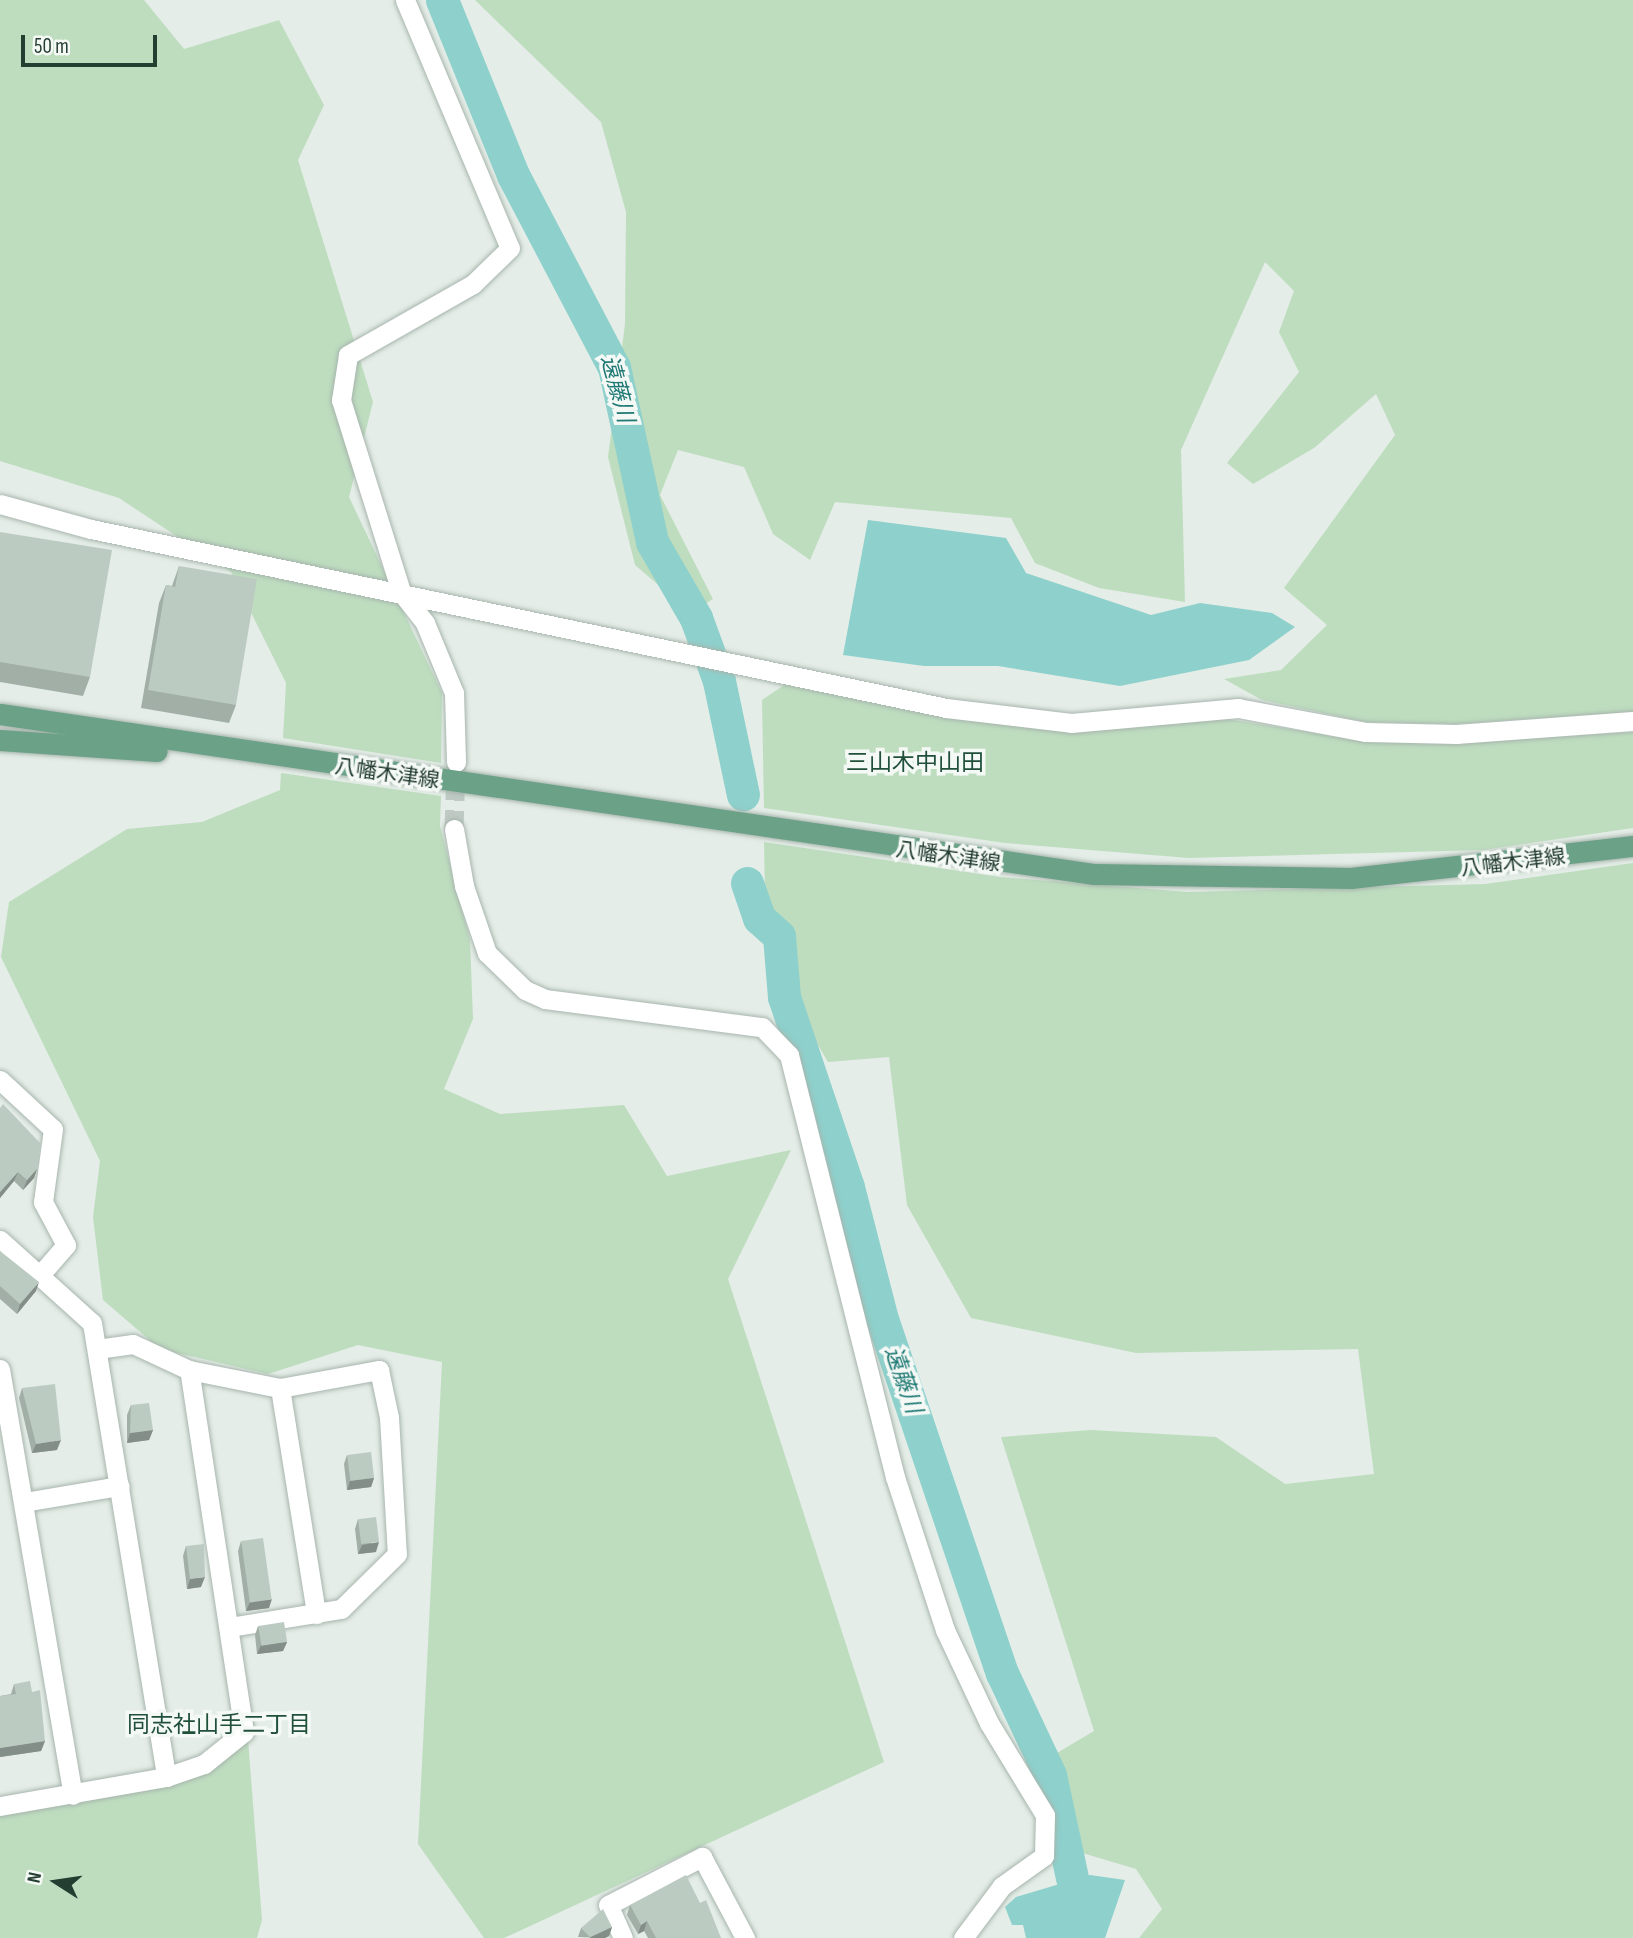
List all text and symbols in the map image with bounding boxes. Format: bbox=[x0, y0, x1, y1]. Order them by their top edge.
scale bar bbox=[24, 21, 161, 65]
text: 50 m bbox=[34, 34, 69, 59]
water label: 遠藤川 bbox=[595, 352, 639, 426]
district label: 三山木中山田 bbox=[846, 749, 984, 777]
street label: 八幡木津線 bbox=[333, 754, 441, 794]
street label: 八幡木津線 bbox=[894, 837, 1002, 877]
street label: 八幡木津線 bbox=[1459, 844, 1567, 882]
water label: 遠藤川 bbox=[879, 1343, 927, 1417]
district label: 同志社山手二丁目 bbox=[127, 1711, 311, 1739]
north arrow bbox=[21, 1847, 91, 1917]
text: N bbox=[23, 1870, 47, 1885]

